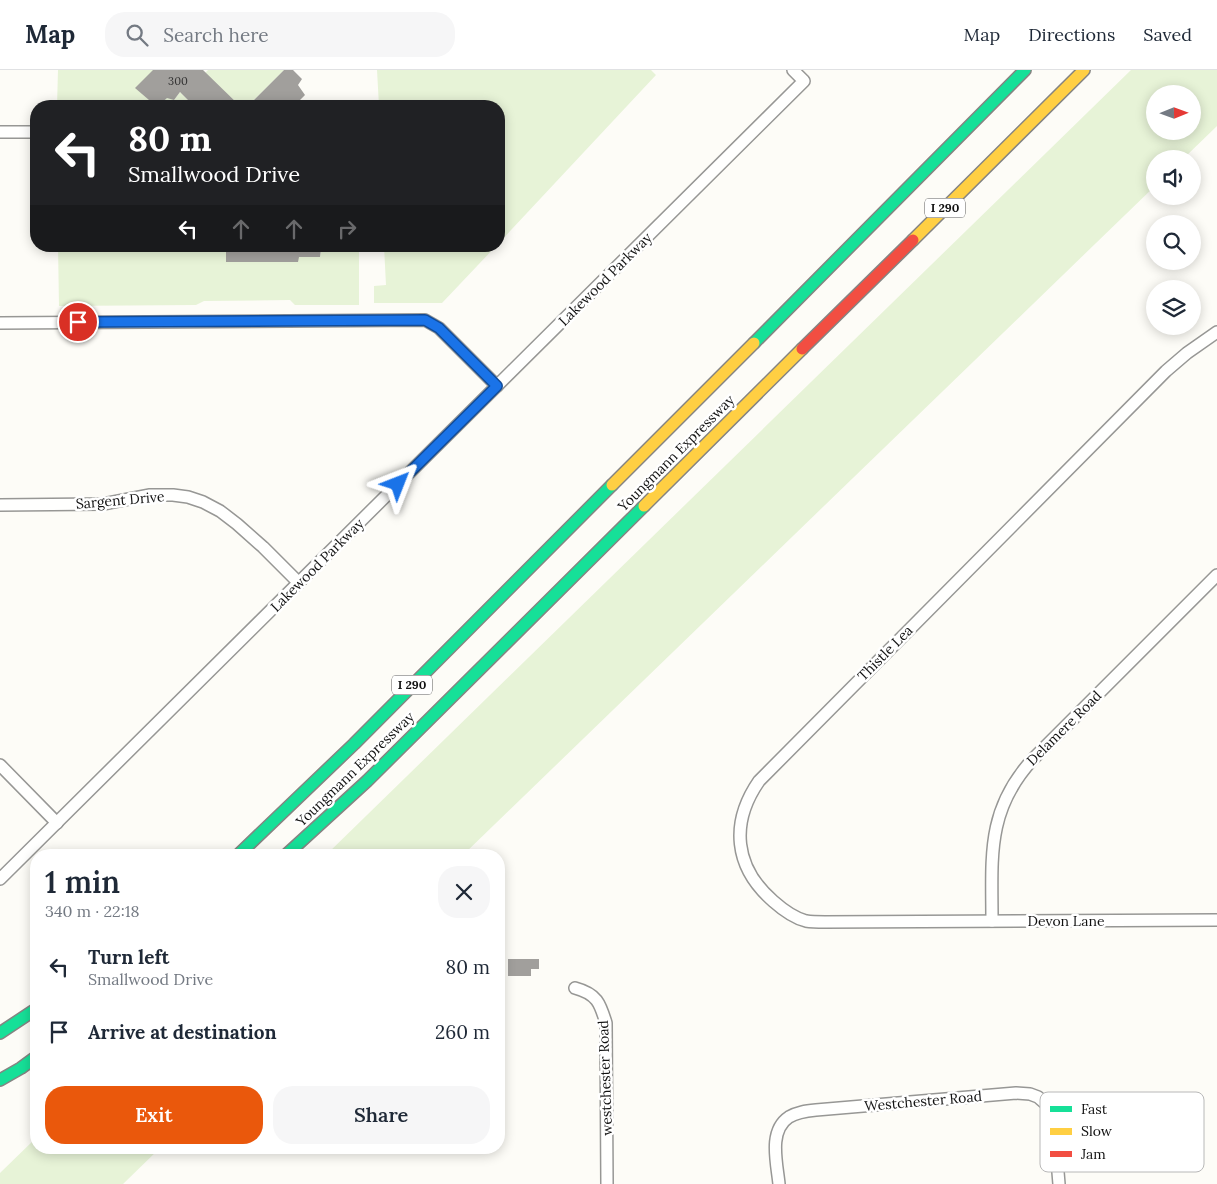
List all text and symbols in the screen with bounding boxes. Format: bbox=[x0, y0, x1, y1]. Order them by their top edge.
search box bbox=[105, 12, 455, 57]
text: Map bbox=[25, 19, 75, 50]
icon: search bbox=[123, 21, 151, 49]
text: Search here bbox=[163, 23, 269, 47]
text: Map bbox=[964, 23, 1000, 46]
text: Directions bbox=[1028, 23, 1115, 46]
text: Saved bbox=[1143, 23, 1192, 46]
house number: 300 bbox=[168, 74, 188, 88]
north arrow bbox=[1146, 85, 1201, 140]
map controls bbox=[1146, 85, 1201, 335]
text: 80 m bbox=[128, 116, 212, 161]
icon: left bbox=[45, 120, 110, 185]
button: sound bbox=[1146, 150, 1201, 205]
text: Smallwood Drive bbox=[128, 160, 300, 188]
road number: I 290 bbox=[925, 198, 965, 218]
icon: left bbox=[174, 215, 202, 243]
icon: ahead bbox=[227, 215, 255, 243]
icon: ahead bbox=[280, 215, 308, 243]
icon: right bbox=[333, 215, 361, 243]
button: search bbox=[1146, 215, 1201, 270]
street label: Lakewood Parkway bbox=[555, 228, 656, 329]
button: layers bbox=[1146, 280, 1201, 335]
pin bbox=[57, 301, 99, 343]
icon: arrive bbox=[64, 308, 92, 336]
street label: Youngmann Expressway bbox=[613, 390, 739, 516]
position arrow bbox=[371, 457, 423, 509]
street label: Sargent Drive bbox=[75, 487, 165, 513]
street label: Lakewood Parkway bbox=[267, 514, 368, 615]
street label: Thistle Lea bbox=[853, 621, 917, 685]
road number: I 290 bbox=[392, 676, 432, 694]
street label: Delamere Road bbox=[1023, 687, 1105, 769]
street label: Youngmann Expressway bbox=[291, 707, 418, 831]
text: 1 min bbox=[45, 863, 120, 901]
button: close bbox=[438, 866, 490, 918]
text: 340 m · 22:18 bbox=[45, 901, 139, 921]
street label: Devon Lane bbox=[1027, 912, 1105, 930]
text: Turn left bbox=[88, 945, 169, 969]
icon: left bbox=[45, 953, 73, 981]
text: 80 m bbox=[446, 955, 490, 979]
text: Smallwood Drive bbox=[88, 969, 213, 989]
icon: arrive bbox=[45, 1018, 73, 1046]
text: Arrive at destination bbox=[88, 1020, 277, 1044]
text: 260 m bbox=[435, 1020, 490, 1044]
street label: westchester Road bbox=[594, 1020, 616, 1136]
button: Exit bbox=[45, 1086, 263, 1144]
button: Share bbox=[273, 1086, 490, 1144]
street label: Westchester Road bbox=[863, 1087, 983, 1115]
legend bbox=[1040, 1092, 1204, 1172]
text: Fast bbox=[1081, 1100, 1108, 1118]
text: Slow bbox=[1081, 1122, 1113, 1140]
text: Jam bbox=[1080, 1145, 1106, 1163]

